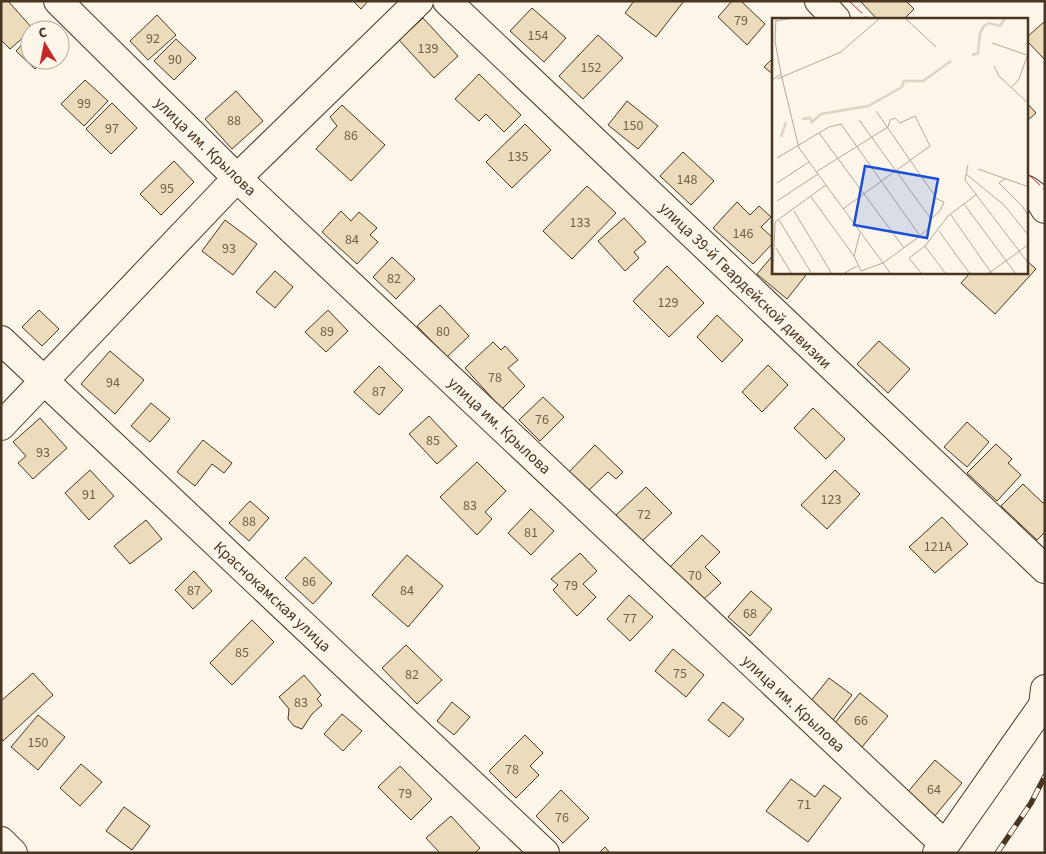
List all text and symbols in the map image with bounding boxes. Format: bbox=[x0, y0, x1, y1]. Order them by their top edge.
house number: 79 bbox=[734, 11, 748, 31]
inset map bbox=[772, 18, 1028, 274]
north arrow bbox=[20, 20, 70, 70]
text: С bbox=[37, 23, 49, 44]
house number: 154 bbox=[528, 26, 548, 46]
house number: 92 bbox=[146, 29, 160, 49]
house number: 139 bbox=[418, 39, 438, 59]
house number: 90 bbox=[168, 50, 182, 70]
house number: 152 bbox=[581, 58, 601, 78]
street label: улица им. Крылова bbox=[150, 92, 261, 201]
house number: 99 bbox=[77, 94, 91, 114]
house number: 88 bbox=[227, 111, 241, 131]
house number: 150 bbox=[623, 116, 643, 136]
house number: 97 bbox=[105, 119, 119, 139]
house number: 86 bbox=[344, 126, 358, 146]
house number: 135 bbox=[508, 147, 528, 167]
house number: 148 bbox=[677, 170, 697, 190]
house number: 95 bbox=[160, 179, 174, 199]
street label: улица 39-й Гвардейской дивизии bbox=[654, 197, 836, 374]
house number: 133 bbox=[570, 213, 590, 233]
house number: 146 bbox=[733, 224, 753, 244]
house number: 84 bbox=[345, 230, 359, 250]
house number: 93 bbox=[222, 239, 236, 259]
house number: 82 bbox=[387, 269, 401, 289]
house number: 129 bbox=[658, 293, 678, 313]
house number: 89 bbox=[320, 322, 334, 342]
house number: 80 bbox=[436, 322, 450, 342]
house number: 78 bbox=[488, 368, 502, 388]
street label: улица им. Крылова bbox=[443, 372, 556, 479]
house number: 94 bbox=[106, 373, 120, 393]
house number: 87 bbox=[372, 382, 386, 402]
house number: 76 bbox=[535, 410, 549, 430]
house number: 85 bbox=[426, 431, 440, 451]
house number: 93 bbox=[36, 443, 50, 463]
house number: 91 bbox=[82, 485, 96, 505]
house number: 123 bbox=[821, 490, 841, 510]
house number: 83 bbox=[463, 496, 477, 516]
house number: 72 bbox=[637, 505, 651, 525]
house number: 88 bbox=[242, 512, 256, 532]
house number: 81 bbox=[524, 523, 538, 543]
street label: Краснокамская улица bbox=[209, 536, 336, 657]
house number: 121А bbox=[924, 537, 953, 557]
house number: 70 bbox=[688, 566, 702, 586]
house number: 86 bbox=[302, 572, 316, 592]
house number: 79 bbox=[564, 576, 578, 596]
house number: 87 bbox=[187, 581, 201, 601]
house number: 84 bbox=[400, 581, 414, 601]
house number: 68 bbox=[743, 604, 757, 624]
house number: 77 bbox=[623, 609, 637, 629]
house number: 85 bbox=[235, 643, 249, 663]
street label: улица им. Крылова bbox=[737, 650, 850, 757]
house number: 75 bbox=[673, 664, 687, 684]
house number: 82 bbox=[405, 665, 419, 685]
house number: 83 bbox=[294, 693, 308, 713]
house number: 66 bbox=[854, 711, 868, 731]
house number: 150 bbox=[28, 733, 48, 753]
house number: 78 bbox=[505, 760, 519, 780]
house number: 64 bbox=[927, 780, 941, 800]
house number: 79 bbox=[398, 784, 412, 804]
house number: 71 bbox=[797, 795, 811, 815]
house number: 76 bbox=[555, 808, 569, 828]

